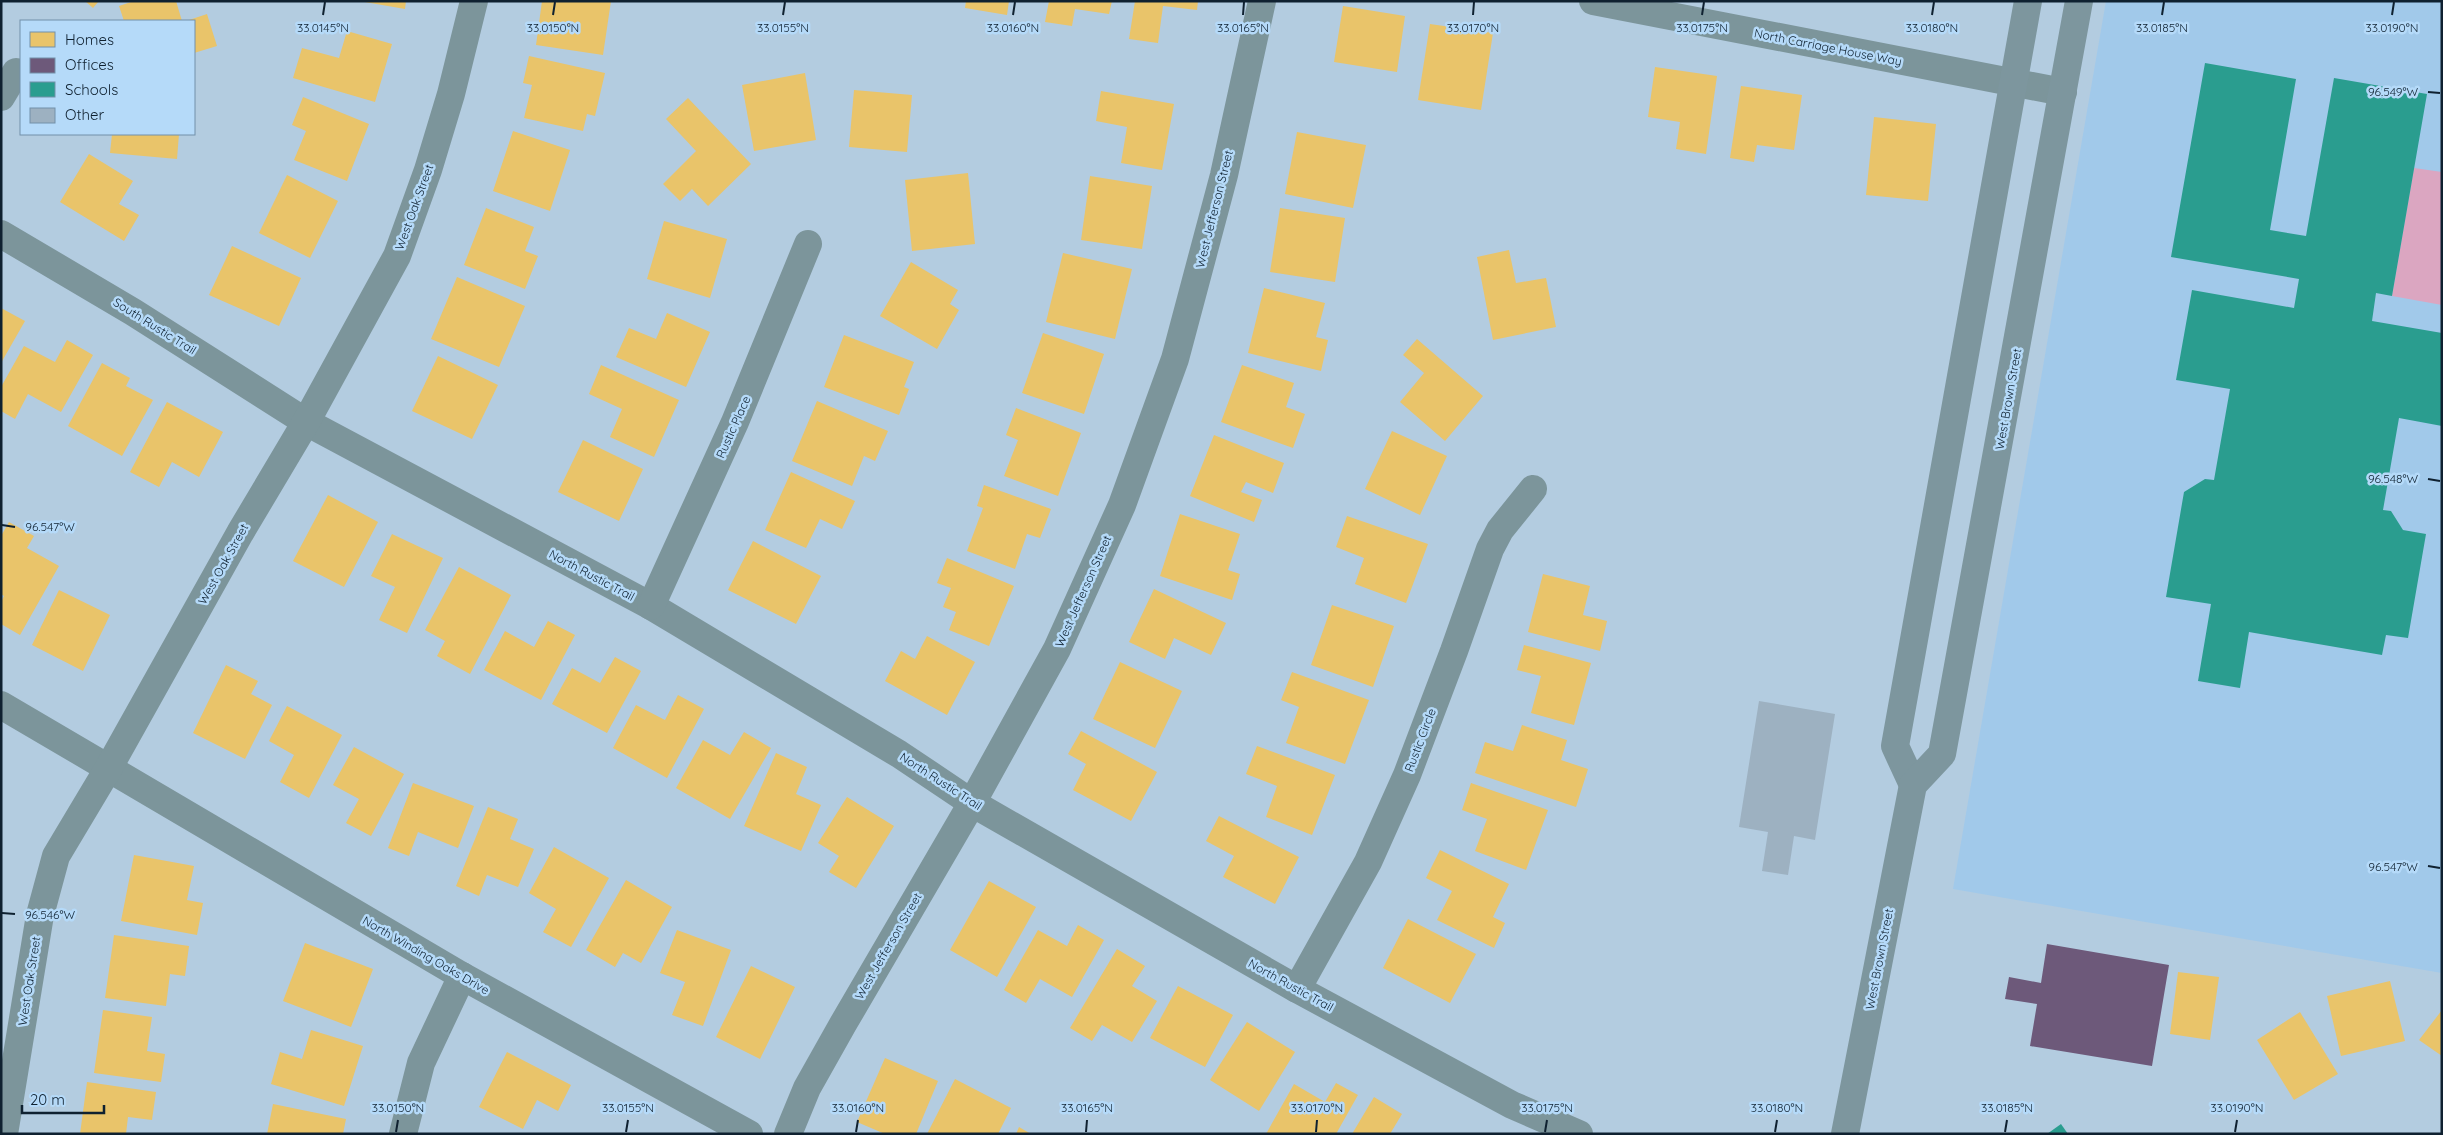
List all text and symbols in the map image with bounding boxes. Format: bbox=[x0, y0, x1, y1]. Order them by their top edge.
legend bbox=[20, 20, 195, 135]
text: 33.0145°N bbox=[297, 20, 349, 35]
text: 33.0150°N bbox=[527, 20, 579, 35]
text: 33.0155°N bbox=[757, 20, 809, 35]
text: 33.0160°N bbox=[987, 20, 1039, 35]
text: 33.0165°N bbox=[1217, 20, 1269, 35]
text: 33.0170°N bbox=[1447, 20, 1499, 35]
text: 33.0175°N bbox=[1676, 20, 1728, 35]
text: 33.0180°N bbox=[1906, 20, 1958, 35]
text: 33.0185°N bbox=[2136, 20, 2188, 35]
text: 33.0190°N bbox=[2366, 20, 2418, 35]
street label: North Carriage House Way bbox=[1753, 25, 1903, 69]
text: Homes bbox=[65, 30, 114, 49]
text: Offices bbox=[65, 55, 114, 74]
text: Schools bbox=[65, 80, 118, 99]
text: 96.549°W bbox=[2368, 84, 2419, 99]
text: Other bbox=[65, 105, 105, 124]
street label: West Jefferson Street bbox=[1192, 149, 1236, 269]
street label: West Oak Street bbox=[392, 162, 436, 252]
street label: South Rustic Trail bbox=[111, 294, 199, 358]
street label: West Brown Street bbox=[1992, 347, 2024, 451]
street label: Rustic Place bbox=[713, 393, 754, 461]
text: 96.548°W bbox=[2368, 471, 2419, 486]
text: 96.547°W bbox=[25, 519, 75, 534]
street label: West Oak Street bbox=[195, 521, 251, 607]
street label: West Jefferson Street bbox=[1052, 533, 1114, 649]
street label: North Rustic Trail bbox=[547, 546, 637, 604]
street label: Rustic Circle bbox=[1401, 706, 1439, 774]
street label: North Rustic Trail bbox=[897, 749, 985, 813]
text: 96.547°W bbox=[2368, 859, 2418, 874]
street label: West Jefferson Street bbox=[851, 890, 925, 1002]
text: 96.546°W bbox=[25, 907, 76, 922]
street label: West Brown Street bbox=[1862, 907, 1896, 1011]
street label: North Winding Oaks Drive bbox=[360, 913, 492, 998]
street label: West Oak Street bbox=[15, 935, 43, 1027]
street label: North Rustic Trail bbox=[1246, 955, 1336, 1015]
scale bar bbox=[22, 1082, 105, 1114]
text: 20 m bbox=[30, 1090, 65, 1109]
text: 33.0150°N bbox=[372, 1100, 424, 1115]
text: 33.0155°N bbox=[602, 1100, 654, 1115]
text: 33.0160°N bbox=[832, 1100, 884, 1115]
text: 33.0165°N bbox=[1061, 1100, 1113, 1115]
text: 33.0170°N bbox=[1291, 1100, 1343, 1115]
text: 33.0175°N bbox=[1521, 1100, 1573, 1115]
text: 33.0180°N bbox=[1751, 1100, 1803, 1115]
text: 33.0185°N bbox=[1981, 1100, 2033, 1115]
text: 33.0190°N bbox=[2211, 1100, 2263, 1115]

